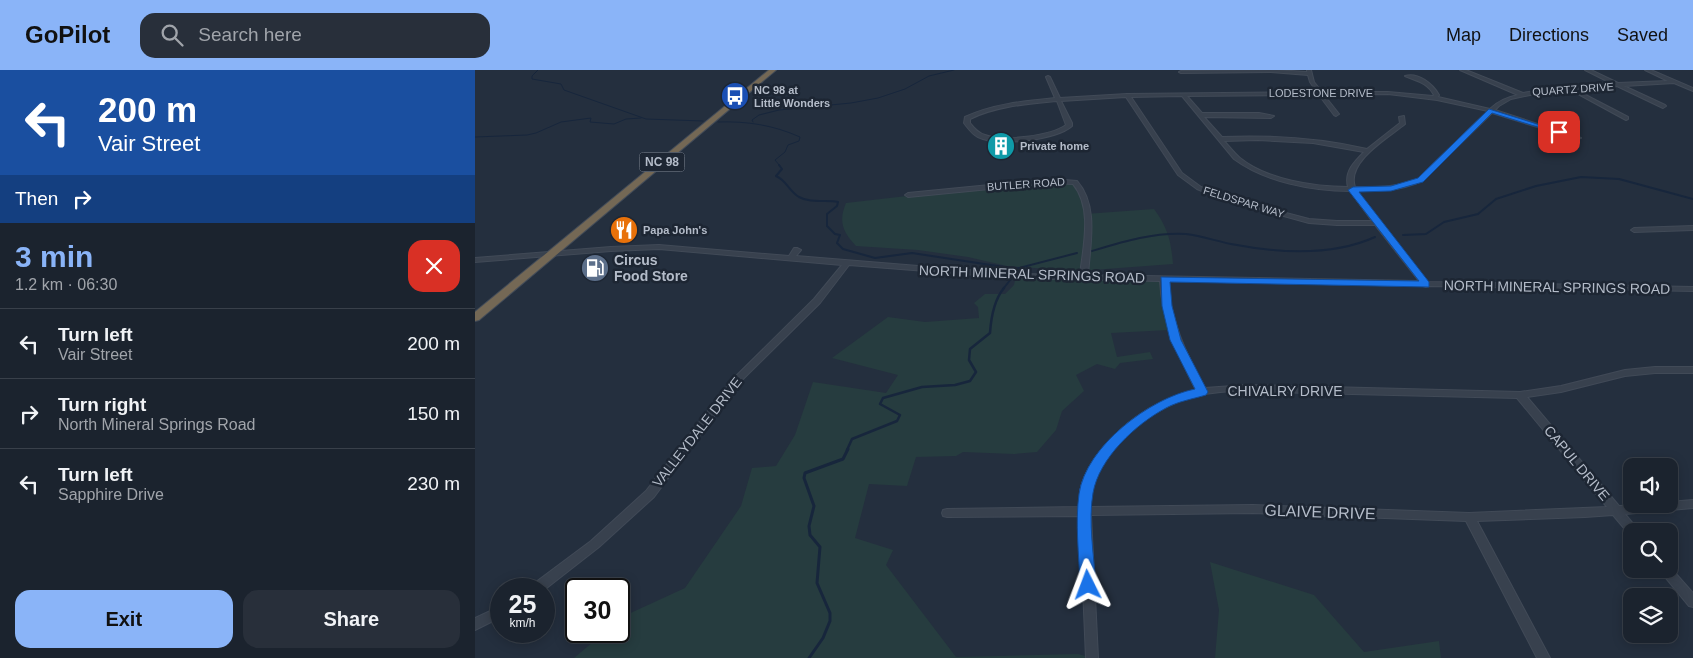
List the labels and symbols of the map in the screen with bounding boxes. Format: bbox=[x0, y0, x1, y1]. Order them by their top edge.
street label: QUARTZ DRIVE bbox=[1532, 80, 1614, 98]
bus stop icon: NC 98 at Little Wonders bbox=[720, 81, 750, 111]
place label: NC 98 at Little Wonders bbox=[754, 84, 830, 109]
street label: LODESTONE DRIVE bbox=[1269, 87, 1373, 99]
pin bbox=[1538, 111, 1580, 153]
building icon: Private home bbox=[986, 131, 1016, 161]
place label: Private home bbox=[1020, 140, 1089, 152]
road number: NC 98 bbox=[639, 152, 685, 171]
street label: BUTLER ROAD bbox=[987, 175, 1065, 193]
street label: FELDSPAR WAY bbox=[1202, 184, 1287, 220]
restaurant icon: Papa John's bbox=[609, 215, 639, 245]
place label: Papa John's bbox=[643, 224, 707, 236]
place label: Circus Food Store bbox=[614, 252, 688, 284]
fuel station icon: Circus Food Store bbox=[580, 253, 610, 283]
street label: NORTH MINERAL SPRINGS ROAD bbox=[919, 262, 1145, 286]
street label: NORTH MINERAL SPRINGS ROAD bbox=[1444, 277, 1670, 297]
street label: VALLEYDALE DRIVE bbox=[649, 374, 745, 490]
street label: CHIVALRY DRIVE bbox=[1227, 383, 1343, 399]
street label: CAPUL DRIVE bbox=[1541, 422, 1613, 504]
street label: GLAIVE DRIVE bbox=[1264, 502, 1376, 522]
position arrow bbox=[1061, 558, 1113, 610]
speed limit sign: 30 bbox=[565, 578, 630, 643]

